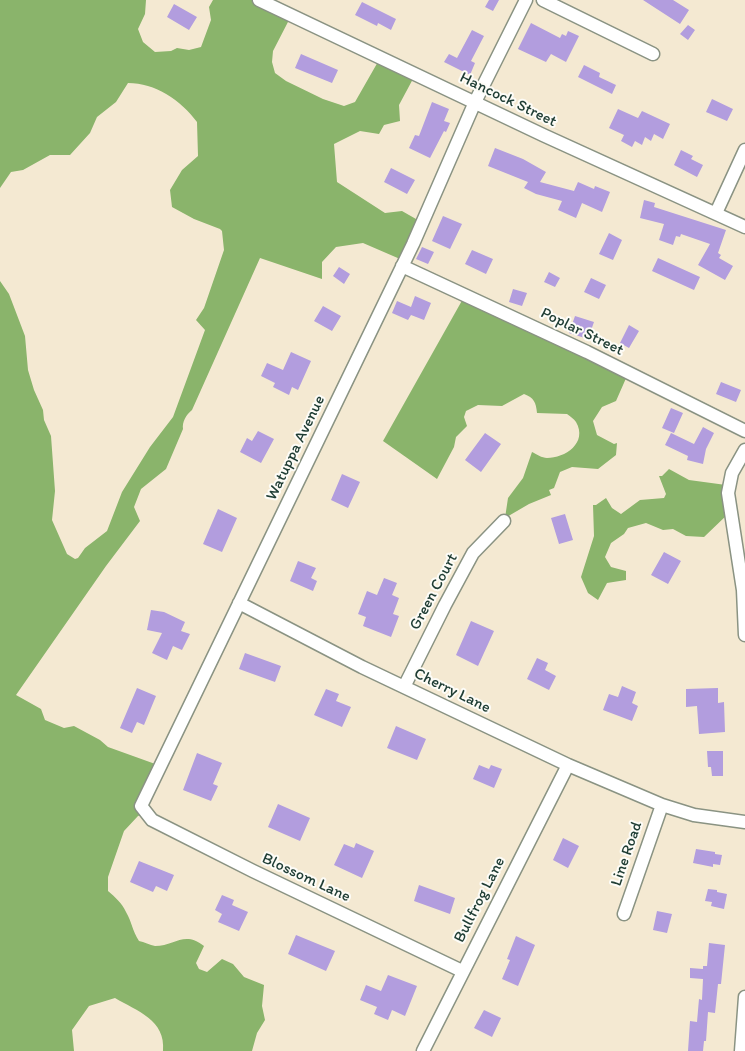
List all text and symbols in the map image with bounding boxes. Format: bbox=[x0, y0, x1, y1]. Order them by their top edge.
street label: Hancock Street bbox=[456, 68, 560, 132]
street label: Poplar Street bbox=[537, 304, 627, 360]
street label: Watuppa Avenue bbox=[262, 392, 330, 504]
street label: Green Court bbox=[406, 550, 462, 634]
street label: Cherry Lane bbox=[410, 664, 494, 718]
street label: Line Road bbox=[607, 819, 647, 889]
street label: Blossom Lane bbox=[259, 849, 353, 907]
street label: Bullfrog Lane bbox=[450, 854, 510, 946]

